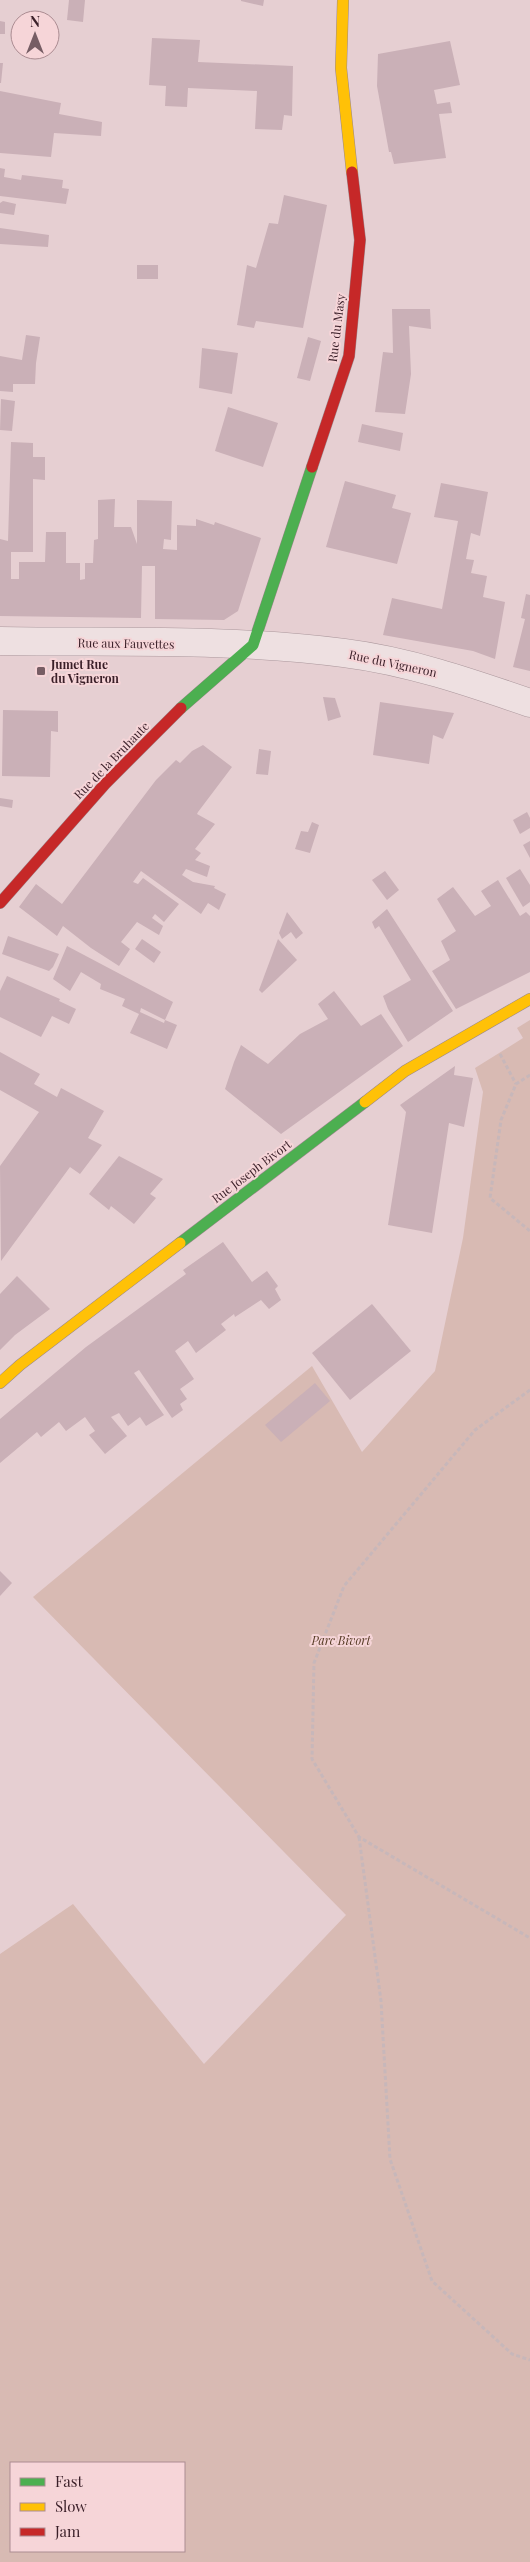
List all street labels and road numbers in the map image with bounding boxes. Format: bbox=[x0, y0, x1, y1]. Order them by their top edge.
street label: Rue du Masy bbox=[324, 293, 348, 363]
street label: Rue aux Fauvettes bbox=[78, 634, 174, 652]
street label: Rue du Vigneron bbox=[348, 646, 438, 680]
street label: Rue de la Bruhaute bbox=[70, 718, 152, 802]
street label: Rue Joseph Bivort bbox=[208, 1135, 295, 1206]

